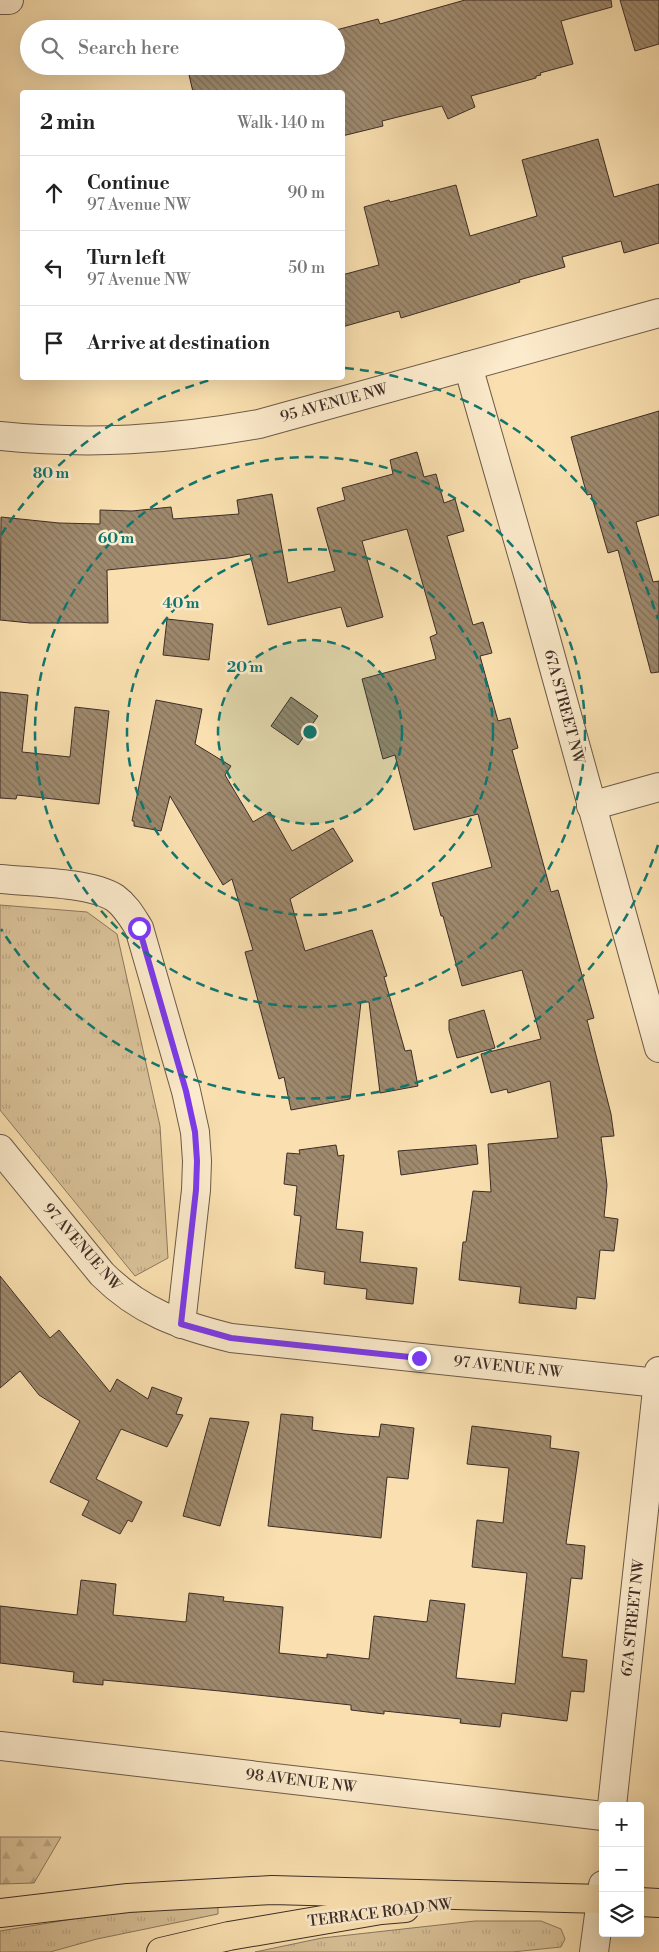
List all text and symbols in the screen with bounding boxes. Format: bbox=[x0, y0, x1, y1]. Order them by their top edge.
search box bbox=[20, 20, 345, 75]
icon: search bbox=[38, 34, 66, 62]
text: Search here bbox=[78, 36, 179, 60]
text: 2 min bbox=[40, 110, 95, 136]
text: Walk · 140 m bbox=[237, 113, 325, 133]
text: Continue bbox=[87, 171, 170, 195]
icon: ahead bbox=[40, 179, 68, 207]
text: 90 m bbox=[287, 183, 325, 203]
text: 97 Avenue NW bbox=[87, 195, 191, 215]
text: Turn left bbox=[87, 246, 166, 270]
icon: left bbox=[40, 254, 68, 282]
text: 50 m bbox=[288, 258, 325, 278]
text: 97 Avenue NW bbox=[87, 270, 191, 290]
icon: arrive bbox=[40, 329, 68, 357]
text: Arrive at destination bbox=[87, 331, 270, 355]
street label: 95 AVENUE NW bbox=[278, 379, 390, 426]
text: 80 m bbox=[33, 464, 70, 483]
text: 60 m bbox=[98, 529, 135, 548]
text: 40 m bbox=[162, 594, 200, 613]
street label: 67A STREET NW bbox=[540, 648, 588, 767]
text: 20 m bbox=[227, 658, 264, 677]
centre of rings bbox=[301, 723, 319, 741]
route start bbox=[128, 917, 151, 940]
street label: 97 AVENUE NW bbox=[39, 1199, 125, 1295]
route end bbox=[408, 1347, 431, 1370]
street label: 97 AVENUE NW bbox=[452, 1352, 564, 1382]
street label: 67A STREET NW bbox=[617, 1558, 649, 1677]
street label: 98 AVENUE NW bbox=[245, 1765, 358, 1797]
map controls bbox=[599, 1802, 644, 1937]
button: + bbox=[599, 1802, 644, 1847]
button: − bbox=[599, 1847, 644, 1892]
button: layers bbox=[599, 1892, 644, 1937]
street label: TERRACE ROAD NW bbox=[307, 1895, 454, 1931]

